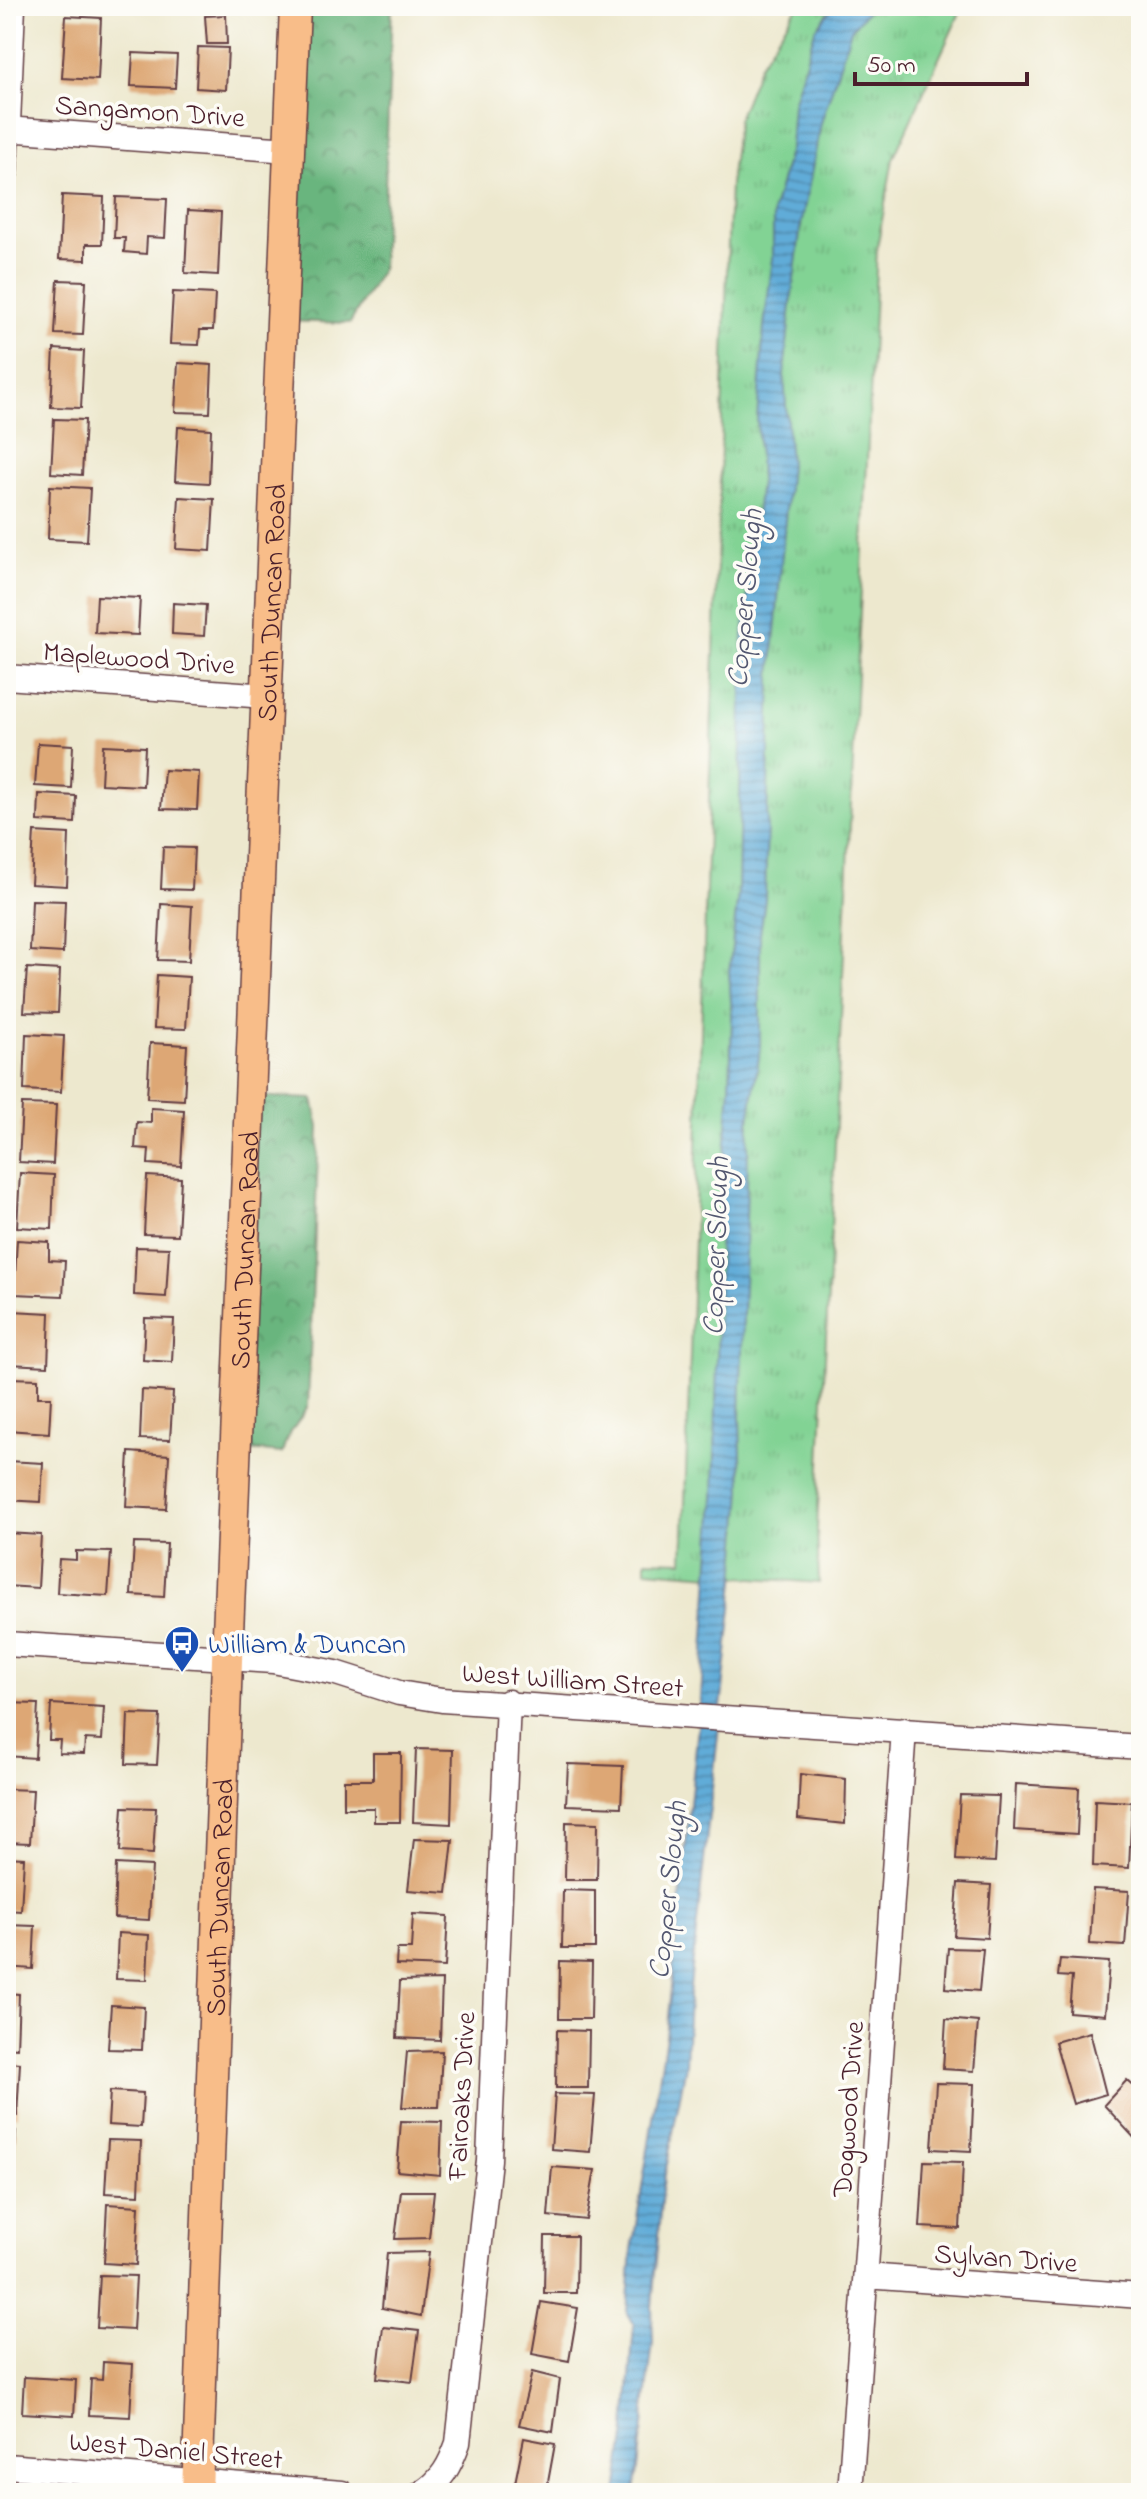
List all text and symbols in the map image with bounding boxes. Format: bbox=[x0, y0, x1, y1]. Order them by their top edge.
scale bar bbox=[855, 36, 1027, 86]
text: 50 m bbox=[867, 49, 916, 84]
street label: Sangamon Drive bbox=[53, 86, 246, 141]
street label: South Duncan Road bbox=[249, 483, 299, 722]
water label: Copper Slough bbox=[717, 507, 777, 689]
street label: Maplewood Drive bbox=[41, 633, 236, 688]
street label: South Duncan Road bbox=[222, 1130, 273, 1370]
water label: Copper Slough bbox=[693, 1155, 743, 1336]
bus stop icon: William & Duncan bbox=[163, 1624, 201, 1674]
place label: William & Duncan bbox=[208, 1626, 406, 1667]
street label: West William Street bbox=[461, 1654, 685, 1711]
street label: South Duncan Road bbox=[197, 1778, 247, 2017]
water label: Copper Slough bbox=[639, 1799, 701, 1981]
street label: Fairoaks Drive bbox=[439, 2010, 488, 2182]
street label: Dogwood Drive bbox=[824, 2020, 877, 2200]
street label: Sylvan Drive bbox=[933, 2235, 1079, 2286]
street label: West Daniel Street bbox=[67, 2423, 284, 2482]

